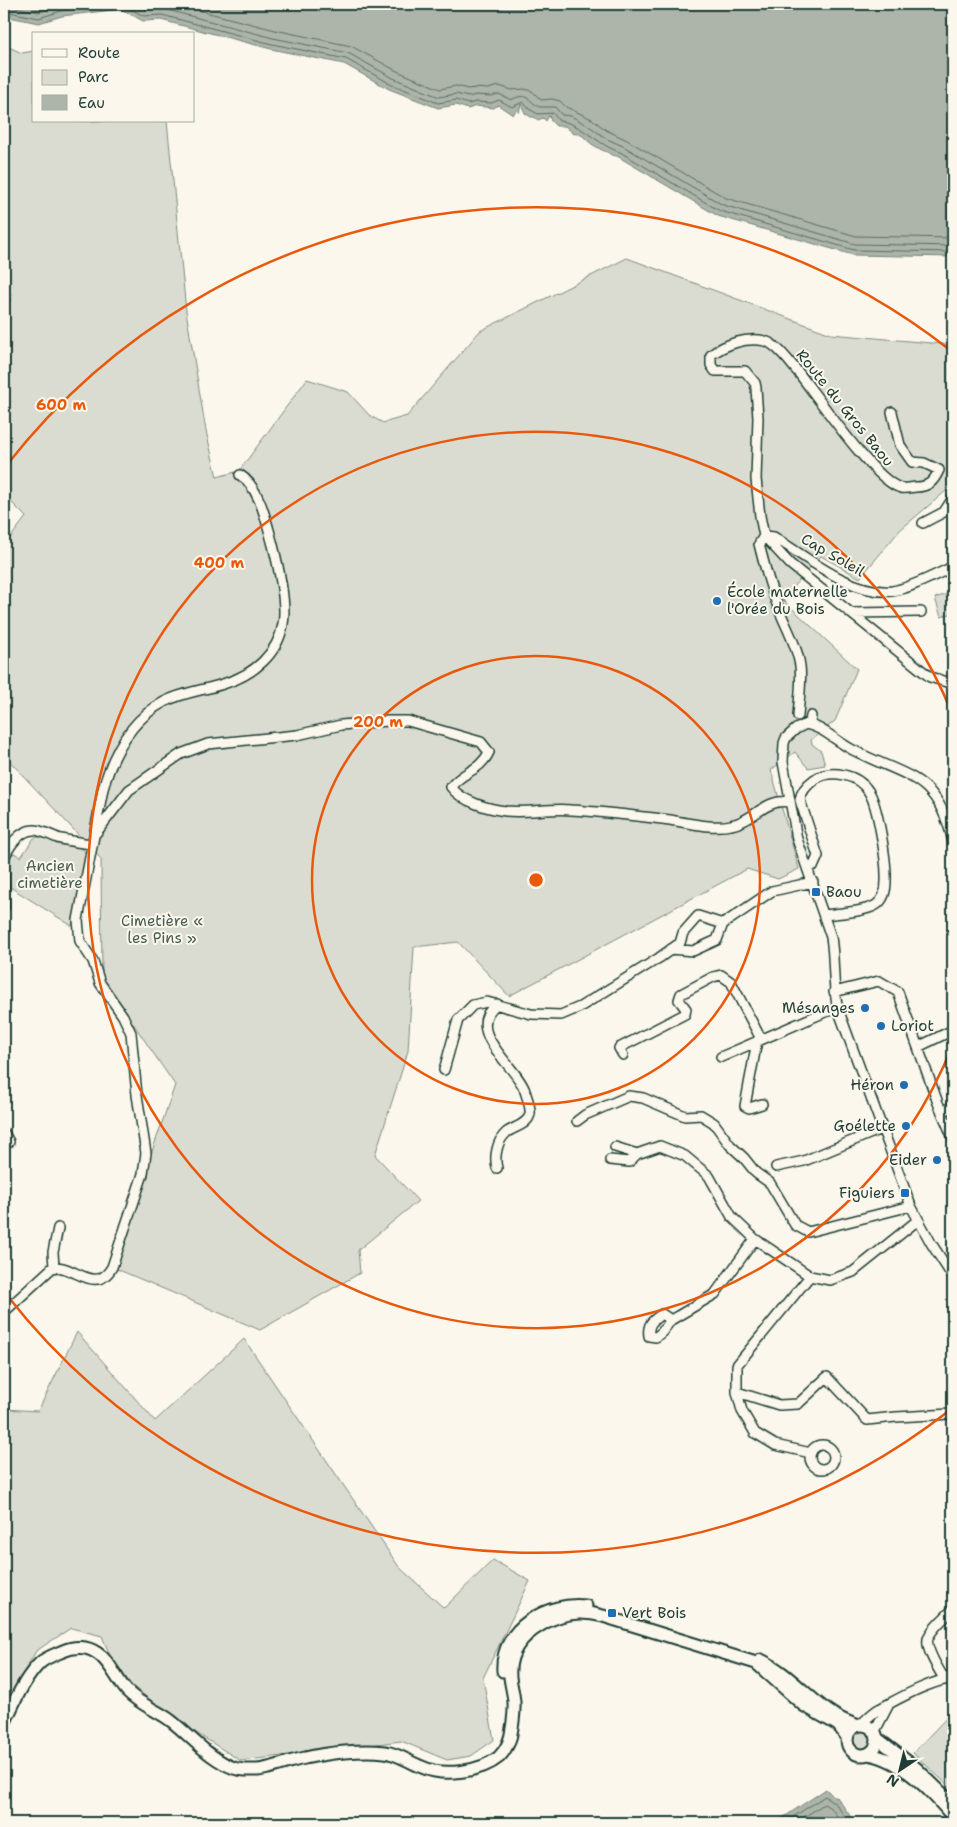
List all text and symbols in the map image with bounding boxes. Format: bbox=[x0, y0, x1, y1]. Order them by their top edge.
legend bbox=[32, 32, 195, 122]
text: Route bbox=[78, 43, 120, 63]
text: Parc bbox=[78, 67, 109, 87]
text: Eau bbox=[78, 93, 105, 113]
street label: Route du Gros Baou bbox=[792, 345, 898, 471]
text: 600 m bbox=[36, 395, 86, 415]
street label: Cap Soleil bbox=[798, 529, 869, 582]
text: 400 m bbox=[194, 553, 244, 573]
place label: École maternelle l'Orée du Bois bbox=[727, 581, 848, 619]
marker: École maternelle l'Orée du Bois bbox=[711, 595, 723, 607]
text: 200 m bbox=[353, 712, 403, 732]
park label: Ancien cimetière bbox=[17, 856, 83, 893]
centre of rings bbox=[527, 871, 545, 889]
place label: Baou bbox=[826, 882, 862, 902]
marker: Baou bbox=[810, 886, 822, 898]
park label: Cimetière « les Pins » bbox=[121, 911, 203, 948]
place label: Mésanges bbox=[782, 998, 855, 1018]
marker: Mésanges bbox=[859, 1002, 871, 1014]
place label: Loriot bbox=[891, 1016, 934, 1036]
marker: Loriot bbox=[875, 1020, 887, 1032]
place label: Héron bbox=[850, 1075, 894, 1095]
marker: Héron bbox=[898, 1079, 910, 1091]
place label: Goélette bbox=[834, 1116, 896, 1136]
marker: Goélette bbox=[900, 1120, 912, 1132]
place label: Eider bbox=[889, 1150, 927, 1170]
marker: Eider bbox=[931, 1154, 943, 1166]
place label: Figuiers bbox=[839, 1183, 895, 1203]
marker: Figuiers bbox=[899, 1187, 911, 1199]
place label: Vert Bois bbox=[622, 1603, 687, 1623]
marker: Vert Bois bbox=[606, 1607, 618, 1619]
north arrow bbox=[874, 1744, 924, 1794]
text: N bbox=[883, 1770, 902, 1791]

